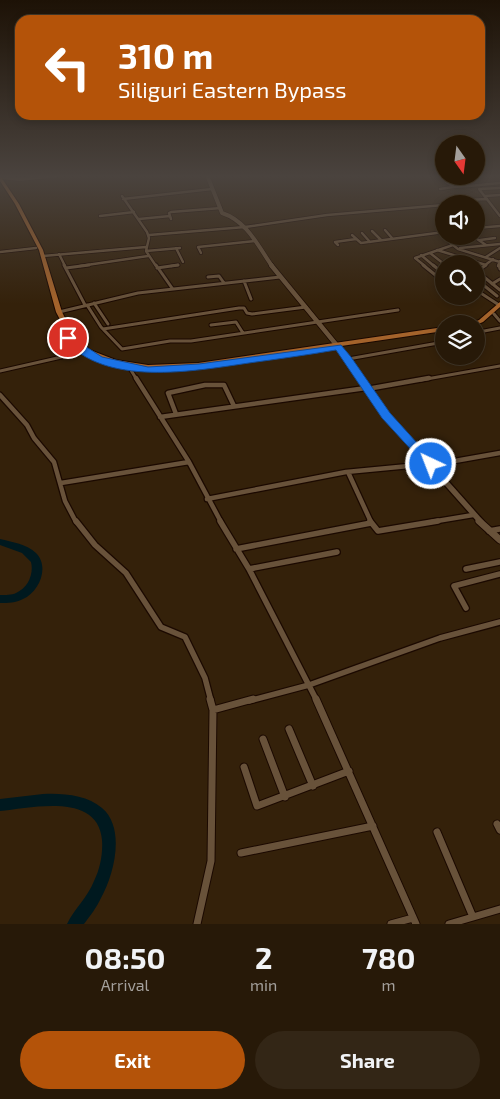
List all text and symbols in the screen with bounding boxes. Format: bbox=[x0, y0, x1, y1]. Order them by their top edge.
text: 310 m bbox=[118, 34, 213, 76]
icon: left bbox=[35, 35, 100, 100]
text: Siliguri Eastern Bypass bbox=[118, 76, 347, 102]
north arrow bbox=[435, 135, 485, 185]
map controls bbox=[435, 135, 485, 365]
button: sound bbox=[435, 195, 485, 245]
button: search bbox=[435, 255, 485, 305]
button: layers bbox=[435, 315, 485, 365]
pin bbox=[47, 317, 89, 359]
icon: arrive bbox=[54, 324, 82, 352]
position arrow bbox=[404, 437, 456, 489]
text: 08:50 bbox=[85, 939, 165, 975]
text: 2 bbox=[255, 939, 272, 975]
text: 780 bbox=[362, 939, 415, 975]
text: Arrival bbox=[101, 975, 149, 994]
text: min bbox=[250, 975, 277, 994]
text: m bbox=[382, 975, 396, 994]
button: Exit bbox=[20, 1031, 245, 1089]
button: Share bbox=[255, 1031, 480, 1089]

